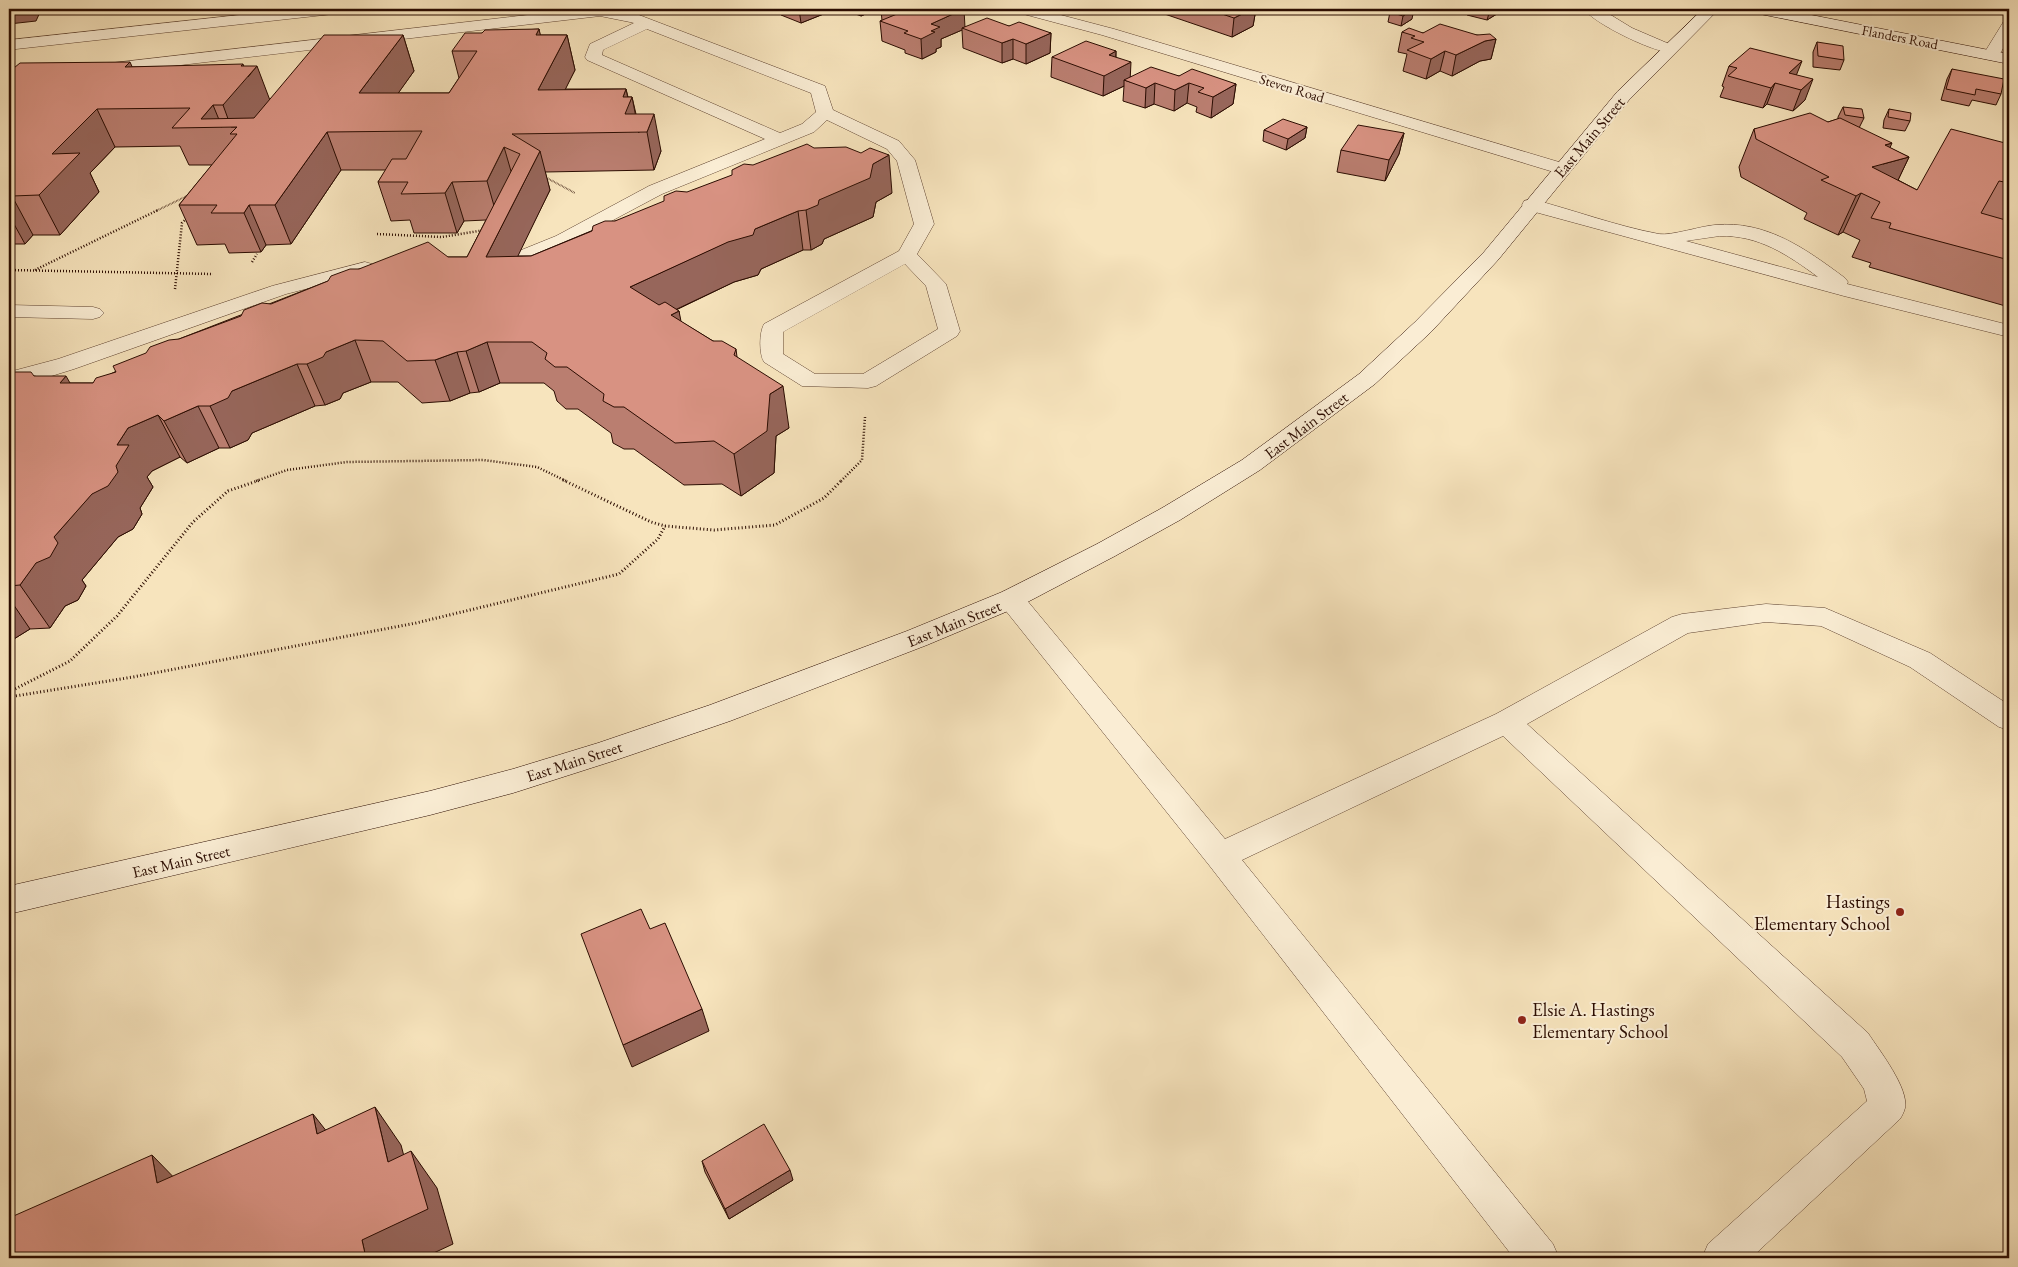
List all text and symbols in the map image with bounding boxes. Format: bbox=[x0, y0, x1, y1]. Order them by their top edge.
street label: Flanders Road bbox=[1860, 21, 1941, 53]
street label: Steven Road bbox=[1257, 70, 1328, 107]
street label: East Main Street bbox=[1549, 92, 1629, 182]
street label: East Main Street bbox=[1260, 387, 1352, 464]
street label: East Main Street bbox=[904, 595, 1004, 652]
street label: East Main Street bbox=[524, 736, 625, 787]
street label: East Main Street bbox=[130, 840, 232, 883]
place label: Hastings Elementary School bbox=[1754, 889, 1890, 936]
marker: Hastings Elementary School bbox=[1894, 906, 1906, 918]
place label: Elsie A. Hastings Elementary School bbox=[1532, 997, 1669, 1044]
marker: Elsie A. Hastings Elementary School bbox=[1516, 1014, 1528, 1026]

